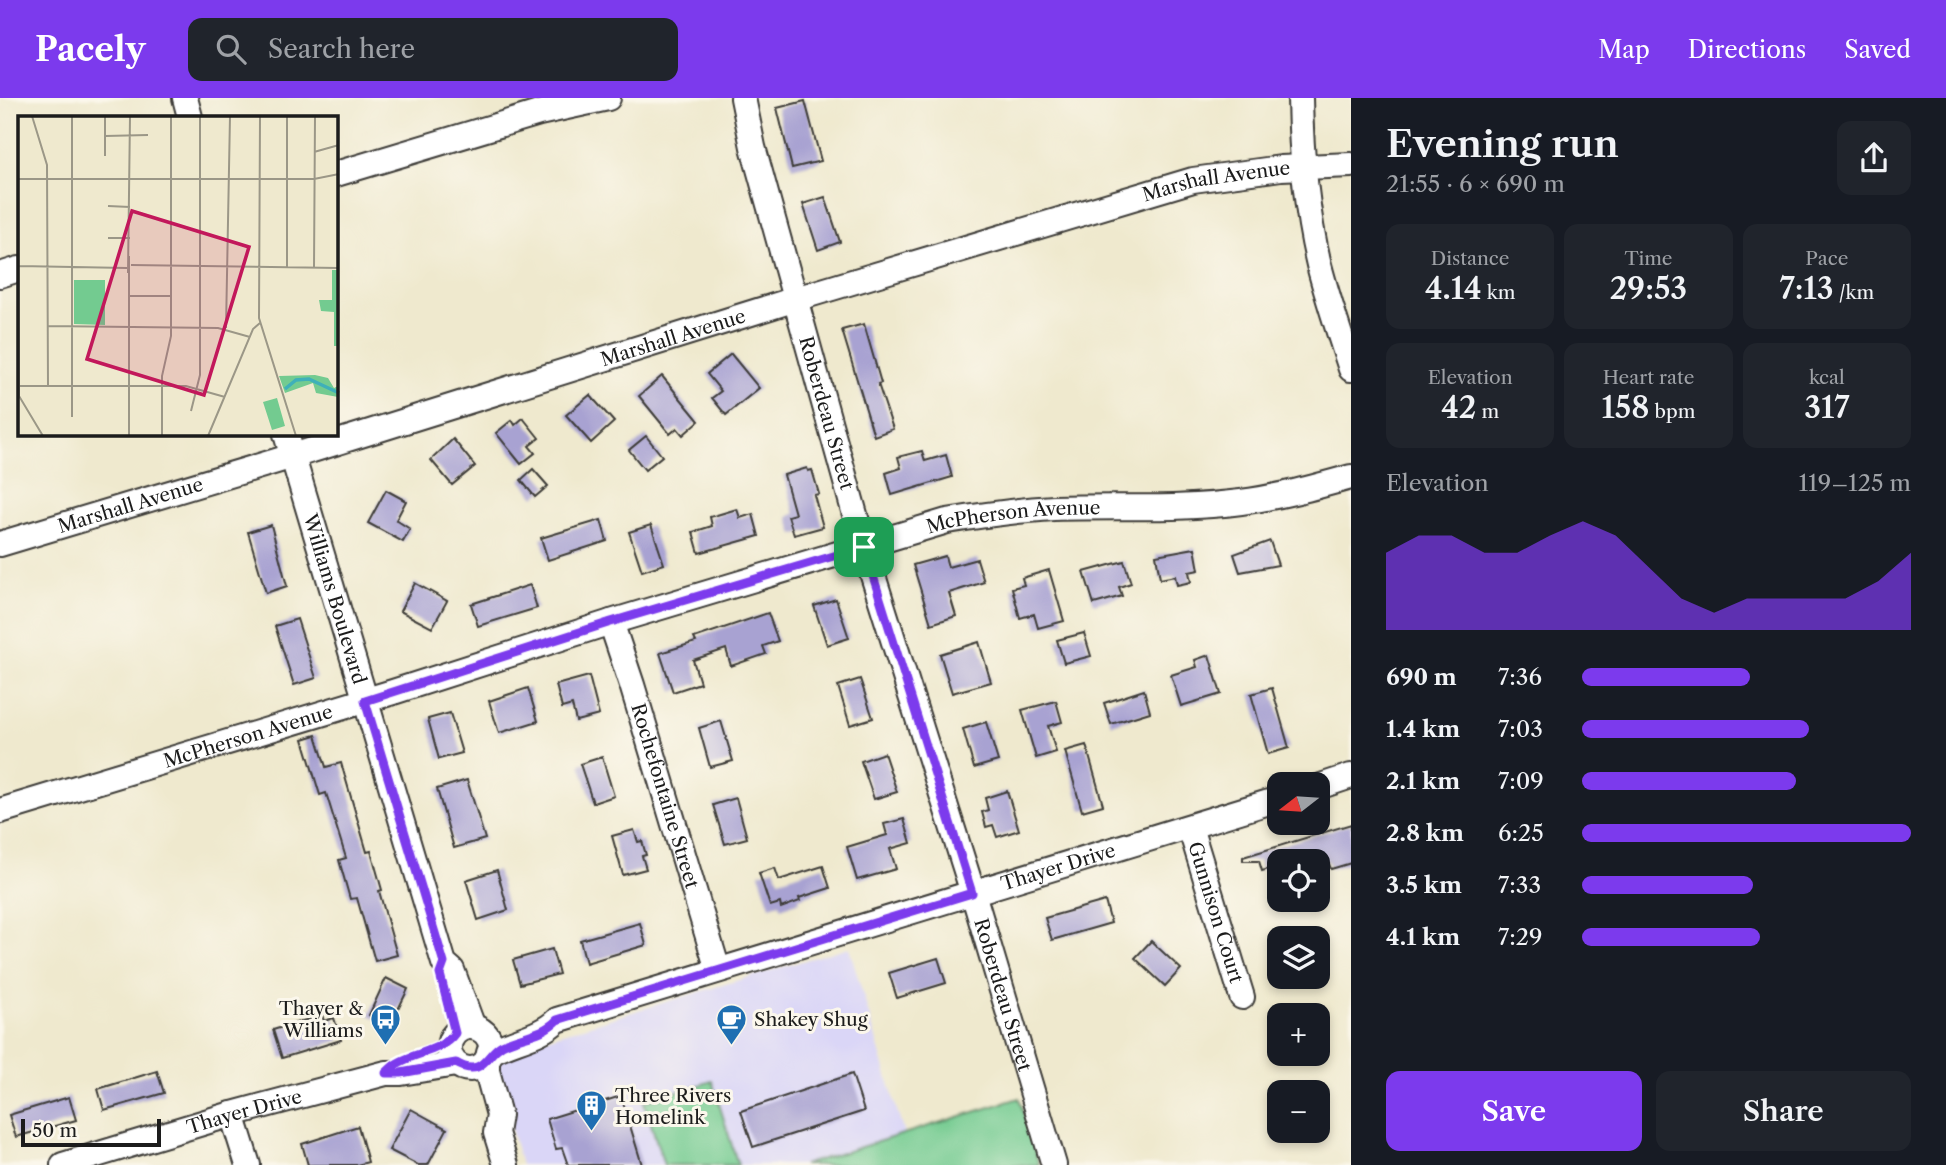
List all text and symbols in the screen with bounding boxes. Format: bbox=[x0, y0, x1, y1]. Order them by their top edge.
search box bbox=[188, 18, 678, 81]
text: Pacely bbox=[35, 29, 146, 70]
icon: search bbox=[212, 30, 250, 68]
text: Search here bbox=[268, 33, 415, 65]
text: Map bbox=[1598, 35, 1650, 64]
text: Directions bbox=[1688, 35, 1806, 64]
text: Saved bbox=[1844, 35, 1911, 64]
inset map bbox=[18, 116, 338, 436]
text: Evening run bbox=[1386, 120, 1619, 167]
button: share bbox=[1837, 121, 1911, 195]
street label: Marshall Avenue bbox=[1139, 157, 1291, 207]
text: 21:55 · 6 × 690 m bbox=[1386, 170, 1565, 198]
text: Distance bbox=[1431, 247, 1509, 270]
text: Time bbox=[1624, 247, 1673, 270]
text: Pace bbox=[1805, 247, 1848, 270]
text: 4.14 bbox=[1425, 270, 1482, 307]
text: 29:53 bbox=[1610, 270, 1687, 307]
text: 7:13 bbox=[1779, 270, 1834, 307]
text: km bbox=[1482, 281, 1515, 304]
text: /km bbox=[1834, 281, 1874, 304]
street label: Marshall Avenue bbox=[598, 304, 748, 371]
street label: Roberdeau Street bbox=[794, 334, 859, 493]
text: Elevation bbox=[1428, 366, 1513, 389]
text: Heart rate bbox=[1603, 366, 1694, 389]
text: kcal bbox=[1809, 366, 1845, 389]
text: 42 bbox=[1441, 389, 1476, 426]
text: 158 bbox=[1602, 389, 1649, 426]
text: 317 bbox=[1804, 389, 1850, 426]
text: m bbox=[1476, 400, 1499, 423]
text: bpm bbox=[1649, 400, 1695, 423]
text: Elevation bbox=[1386, 469, 1489, 497]
text: 119–125 m bbox=[1798, 469, 1911, 497]
street label: Marshall Avenue bbox=[55, 473, 206, 538]
street label: McPherson Avenue bbox=[924, 496, 1101, 539]
street label: Williams Boulevard bbox=[298, 510, 371, 687]
pin bbox=[834, 517, 894, 577]
icon: arrive bbox=[845, 528, 883, 566]
text: 690 m bbox=[1386, 663, 1457, 691]
text: 7:36 bbox=[1498, 663, 1542, 691]
street label: McPherson Avenue bbox=[161, 700, 335, 773]
street label: Rochefontaine Street bbox=[626, 701, 704, 891]
text: 1.4 km bbox=[1386, 715, 1460, 743]
text: 7:03 bbox=[1498, 715, 1543, 743]
text: 2.1 km bbox=[1386, 767, 1460, 795]
text: 7:09 bbox=[1498, 767, 1544, 795]
north arrow bbox=[1267, 772, 1330, 835]
map controls bbox=[1267, 772, 1330, 1143]
text: 2.8 km bbox=[1386, 819, 1464, 847]
text: 6:25 bbox=[1498, 819, 1544, 847]
street label: Thayer Drive bbox=[998, 839, 1118, 895]
street label: Gunnison Court bbox=[1183, 839, 1248, 986]
button: locate bbox=[1267, 849, 1330, 912]
text: 3.5 km bbox=[1386, 871, 1462, 899]
text: 7:33 bbox=[1498, 871, 1541, 899]
street label: Roberdeau Street bbox=[969, 916, 1036, 1074]
text: 4.1 km bbox=[1386, 923, 1460, 951]
text: 7:29 bbox=[1498, 923, 1542, 951]
button: layers bbox=[1267, 926, 1330, 989]
place label: Thayer & Williams bbox=[279, 997, 364, 1042]
bus stop icon: Thayer & Williams bbox=[369, 1002, 403, 1046]
cafe icon: Shakey Shug bbox=[714, 1002, 748, 1046]
button: + bbox=[1267, 1003, 1330, 1066]
place label: Shakey Shug bbox=[754, 1008, 869, 1031]
button: Save bbox=[1386, 1071, 1642, 1151]
button: Share bbox=[1656, 1071, 1911, 1151]
button: − bbox=[1267, 1080, 1330, 1143]
place label: Three Rivers Homelink bbox=[615, 1084, 731, 1129]
street label: Thayer Drive bbox=[184, 1085, 304, 1139]
building icon: Three Rivers Homelink bbox=[575, 1089, 609, 1133]
scale bar bbox=[21, 1116, 161, 1148]
text: 50 m bbox=[32, 1119, 77, 1142]

